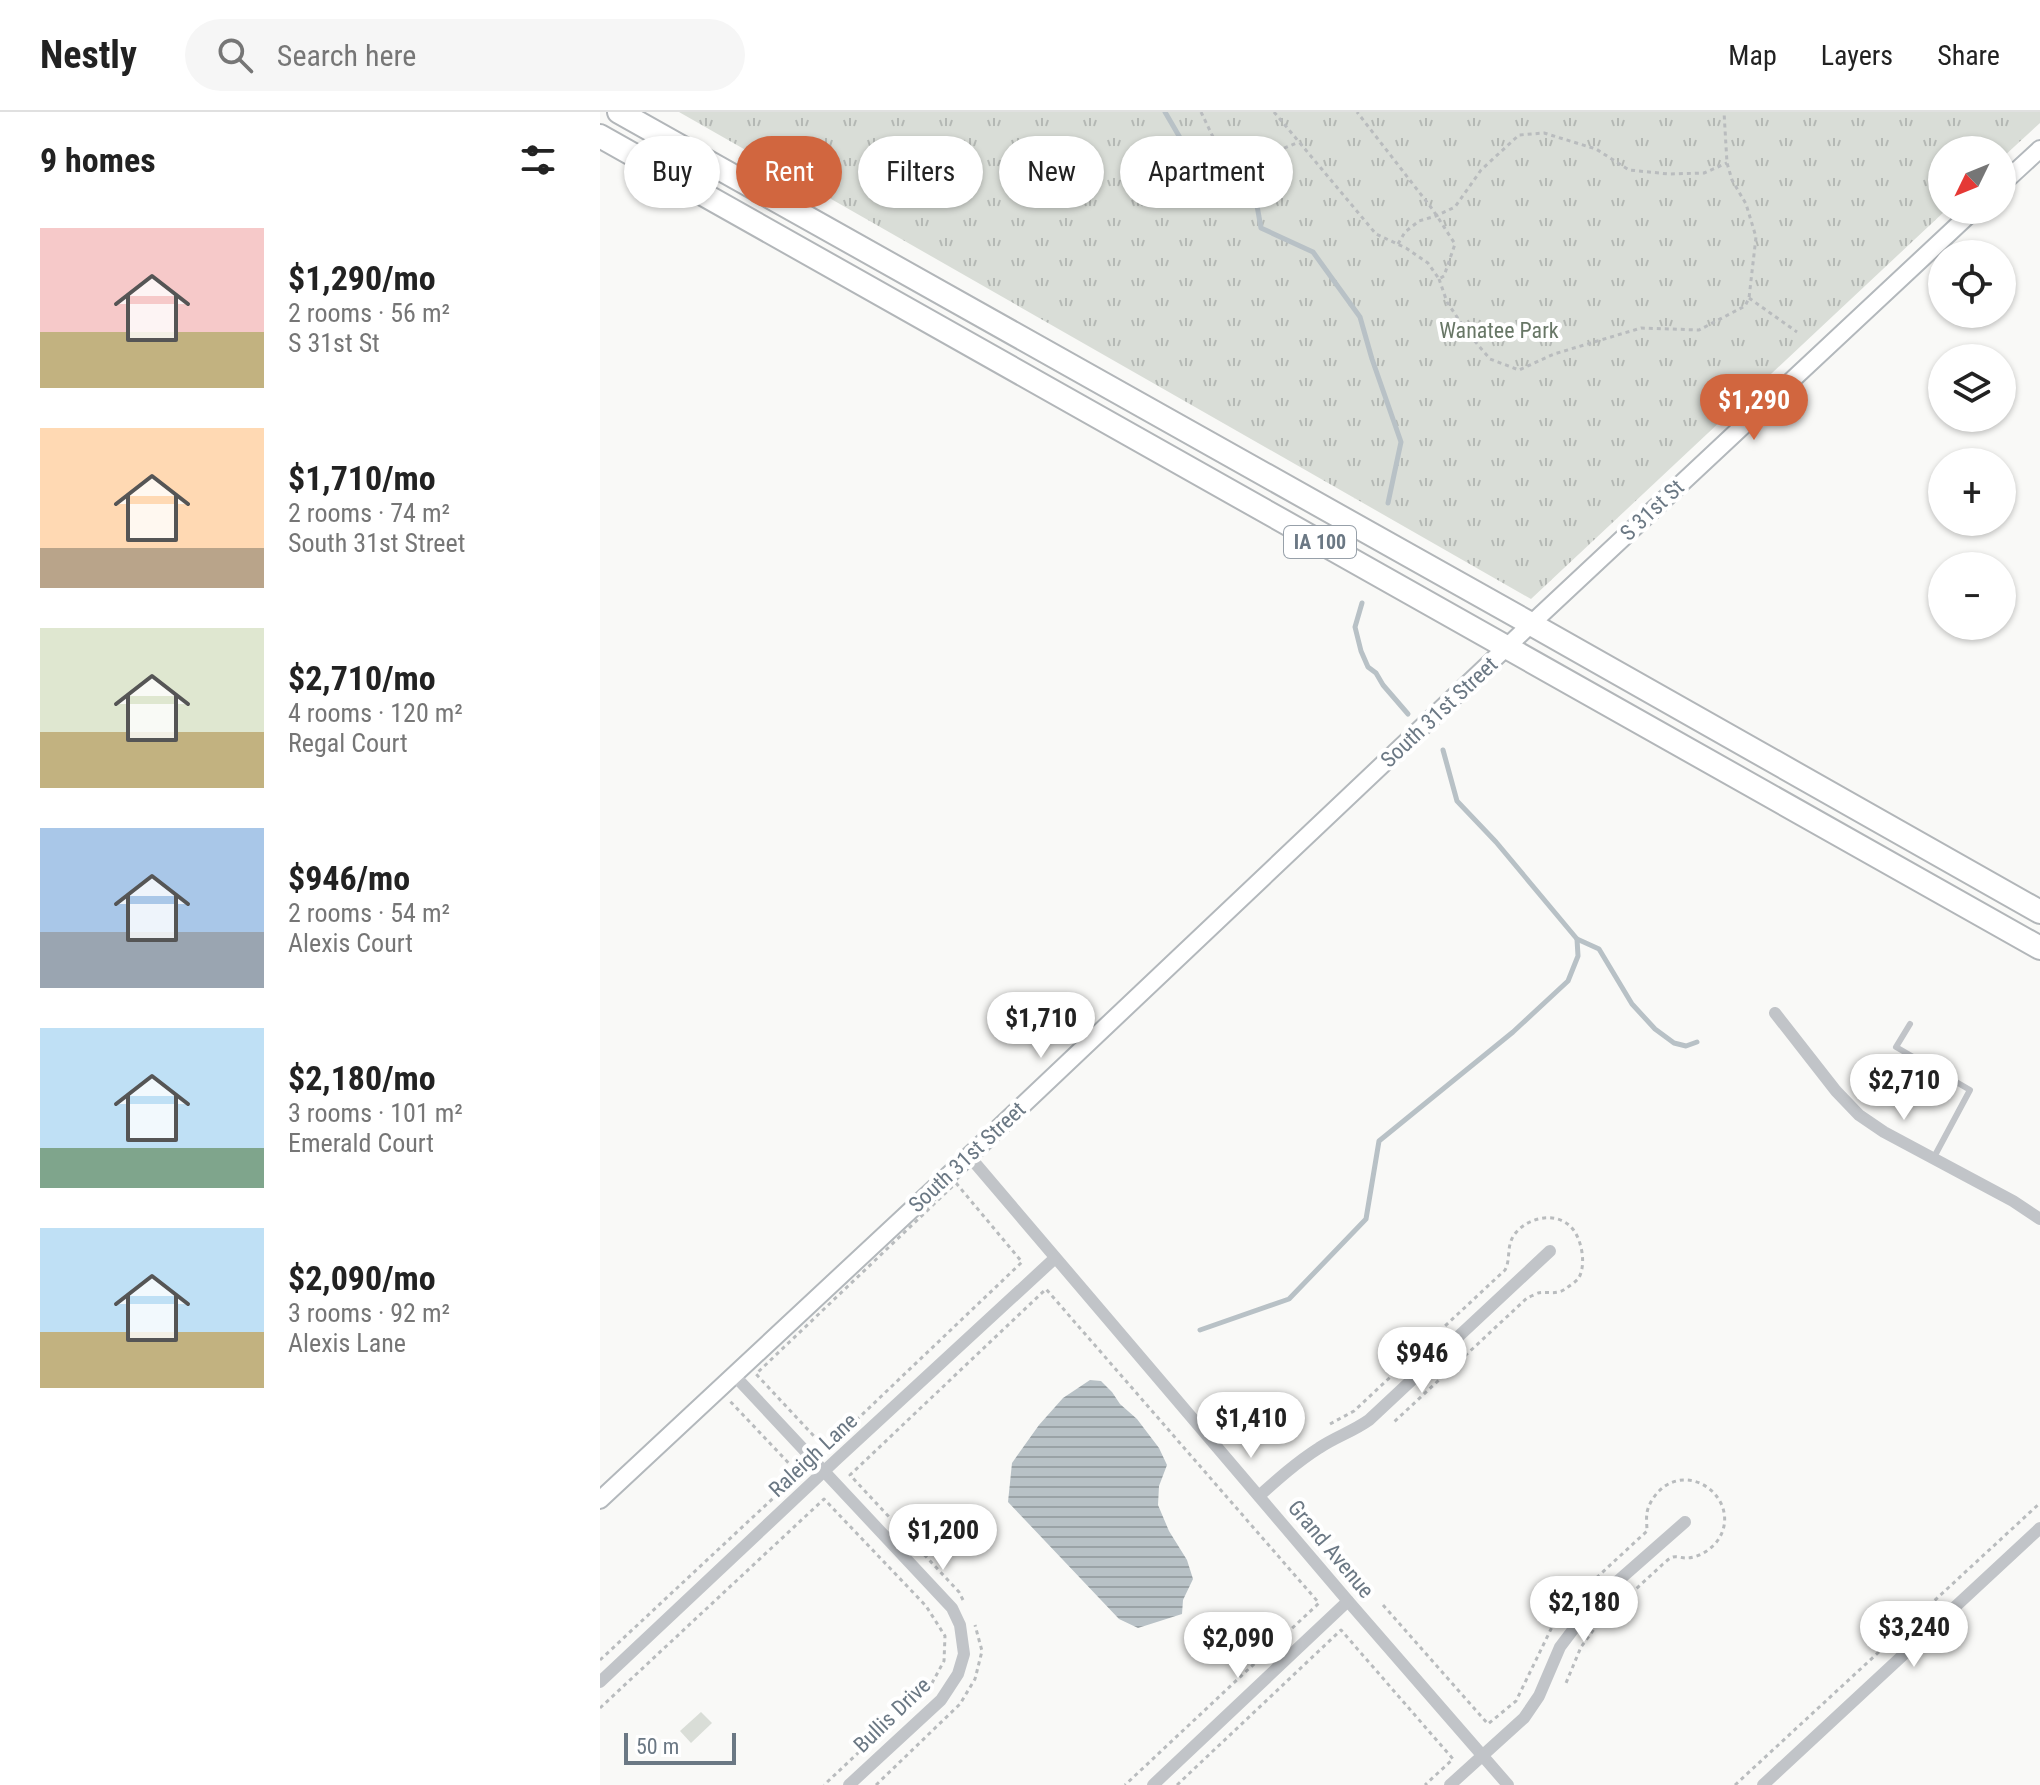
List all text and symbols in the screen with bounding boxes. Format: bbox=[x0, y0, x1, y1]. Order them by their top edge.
search box bbox=[185, 19, 745, 91]
text: Nestly bbox=[40, 33, 137, 77]
icon: search bbox=[213, 33, 257, 77]
text: Search here bbox=[277, 38, 416, 73]
text: Map bbox=[1728, 39, 1777, 72]
text: Layers bbox=[1821, 39, 1893, 72]
text: Share bbox=[1937, 39, 2000, 72]
chip: Buy bbox=[624, 136, 720, 208]
chip: Rent bbox=[736, 136, 842, 208]
chip: Filters bbox=[858, 136, 983, 208]
chip: New bbox=[999, 136, 1104, 208]
chip: Apartment bbox=[1120, 136, 1293, 208]
north arrow bbox=[1928, 136, 2016, 224]
map controls bbox=[1928, 136, 2016, 640]
icon: filters bbox=[516, 138, 560, 182]
text: 9 homes bbox=[40, 140, 156, 180]
button: locate bbox=[1928, 240, 2016, 328]
text: $1,290/mo bbox=[288, 258, 436, 298]
icon: home bbox=[104, 260, 200, 356]
text: 2 rooms · 56 m² bbox=[288, 298, 450, 328]
park label: Wanatee Park bbox=[1439, 318, 1559, 343]
text: S 31st St bbox=[288, 328, 380, 358]
button: layers bbox=[1928, 344, 2016, 432]
pin: $1,290 bbox=[1689, 374, 1819, 442]
text: $1,290 bbox=[1718, 385, 1790, 415]
button: + bbox=[1928, 448, 2016, 536]
text: $1,710/mo bbox=[288, 458, 436, 498]
icon: home bbox=[104, 460, 200, 556]
street label: S 31st St bbox=[1615, 474, 1689, 546]
text: 2 rooms · 74 m² bbox=[288, 498, 450, 528]
road number: IA 100 bbox=[1284, 526, 1356, 558]
text: South 31st Street bbox=[288, 528, 465, 558]
button: − bbox=[1928, 552, 2016, 640]
street label: South 31st Street bbox=[1376, 652, 1502, 772]
text: $2,710/mo bbox=[288, 658, 436, 698]
icon: home bbox=[104, 660, 200, 756]
text: 4 rooms · 120 m² bbox=[288, 698, 463, 728]
text: Regal Court bbox=[288, 728, 408, 758]
text: $946/mo bbox=[288, 858, 410, 898]
icon: home bbox=[104, 860, 200, 956]
text: 2 rooms · 54 m² bbox=[288, 898, 450, 928]
text: Alexis Court bbox=[288, 928, 413, 958]
pin: $1,710 bbox=[976, 992, 1106, 1060]
text: $1,710 bbox=[1005, 1003, 1077, 1033]
pin: $2,710 bbox=[1839, 1054, 1969, 1122]
text: $2,180/mo bbox=[288, 1058, 436, 1098]
icon: home bbox=[104, 1060, 200, 1156]
text: $2,710 bbox=[1868, 1065, 1940, 1095]
street label: South 31st Street bbox=[904, 1097, 1030, 1217]
text: 3 rooms · 101 m² bbox=[288, 1098, 463, 1128]
text: Emerald Court bbox=[288, 1128, 434, 1158]
text: $2,090/mo bbox=[288, 1258, 436, 1298]
icon: home bbox=[104, 1260, 200, 1356]
text: 3 rooms · 92 m² bbox=[288, 1298, 450, 1328]
pin: $946 bbox=[1375, 1327, 1469, 1395]
text: Alexis Lane bbox=[288, 1328, 406, 1358]
text: $946 bbox=[1396, 1338, 1448, 1368]
pin: $1,410 bbox=[1186, 1392, 1316, 1460]
text: $1,410 bbox=[1215, 1403, 1287, 1433]
street label: Raleigh Lane bbox=[764, 1408, 862, 1502]
street label: Grand Avenue bbox=[1283, 1495, 1379, 1603]
pin: $1,200 bbox=[878, 1504, 1008, 1572]
text: $1,200 bbox=[907, 1515, 979, 1545]
pin: $2,180 bbox=[1519, 1576, 1649, 1644]
text: $2,180 bbox=[1548, 1587, 1620, 1617]
pin: $3,240 bbox=[1849, 1601, 1979, 1669]
pin: $2,090 bbox=[1173, 1612, 1303, 1680]
text: $3,240 bbox=[1878, 1612, 1950, 1642]
text: $2,090 bbox=[1202, 1623, 1274, 1653]
street label: Bullis Drive bbox=[849, 1672, 935, 1758]
scale bar bbox=[624, 1729, 736, 1765]
text: 50 m bbox=[636, 1734, 679, 1759]

